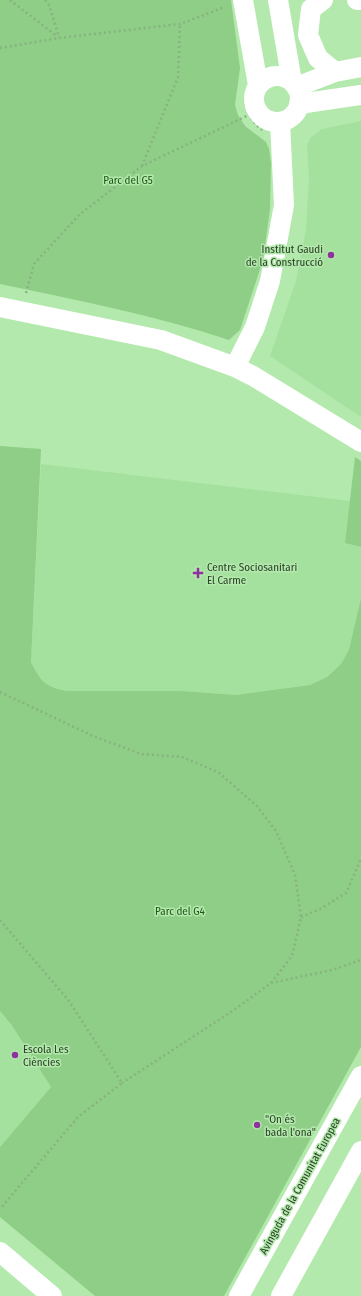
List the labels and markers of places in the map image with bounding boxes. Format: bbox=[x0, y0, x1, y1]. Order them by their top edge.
place label: Institut Gaudi de la Construcció bbox=[246, 243, 323, 269]
marker: Institut Gaudi de la Construcció bbox=[326, 250, 336, 260]
place label: Centre Sociosanitari El Carme bbox=[207, 561, 298, 587]
marker: Centre Sociosanitari El Carme bbox=[192, 567, 204, 579]
place label: Escola Les Ciències bbox=[23, 1043, 69, 1069]
marker: Escola Les Ciències bbox=[10, 1050, 20, 1060]
place label: "On és bada l'ona" bbox=[265, 1113, 316, 1139]
marker: "On és bada l'ona" bbox=[252, 1120, 262, 1130]

